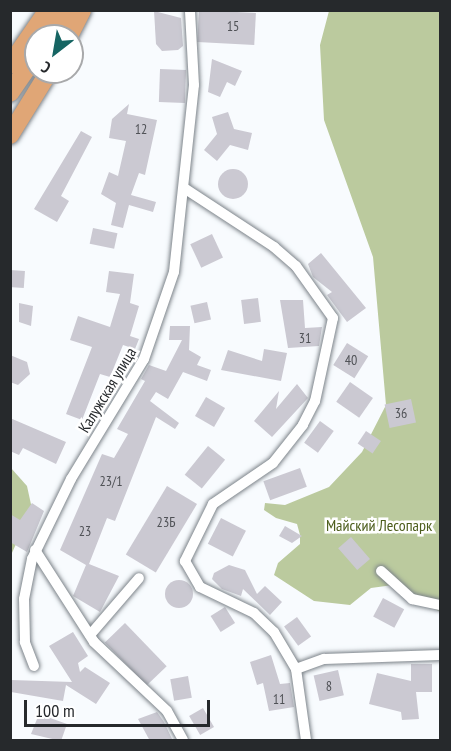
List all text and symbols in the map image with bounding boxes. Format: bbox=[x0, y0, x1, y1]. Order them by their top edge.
house number: 15 bbox=[227, 18, 239, 34]
north arrow bbox=[24, 24, 84, 84]
text: С bbox=[37, 57, 54, 78]
house number: 12 bbox=[135, 121, 147, 137]
house number: 31 bbox=[299, 330, 311, 346]
street label: Калужская улица bbox=[74, 344, 140, 436]
house number: 40 bbox=[345, 352, 357, 368]
house number: 36 bbox=[395, 405, 407, 421]
house number: 23/1 bbox=[99, 473, 123, 489]
house number: 23Б bbox=[157, 514, 175, 530]
park label: Майский Лесопарк bbox=[326, 515, 432, 535]
house number: 23 bbox=[79, 523, 91, 539]
house number: 8 bbox=[326, 678, 332, 694]
scale bar bbox=[27, 688, 213, 726]
house number: 11 bbox=[273, 691, 285, 707]
text: 100 m bbox=[35, 699, 75, 722]

